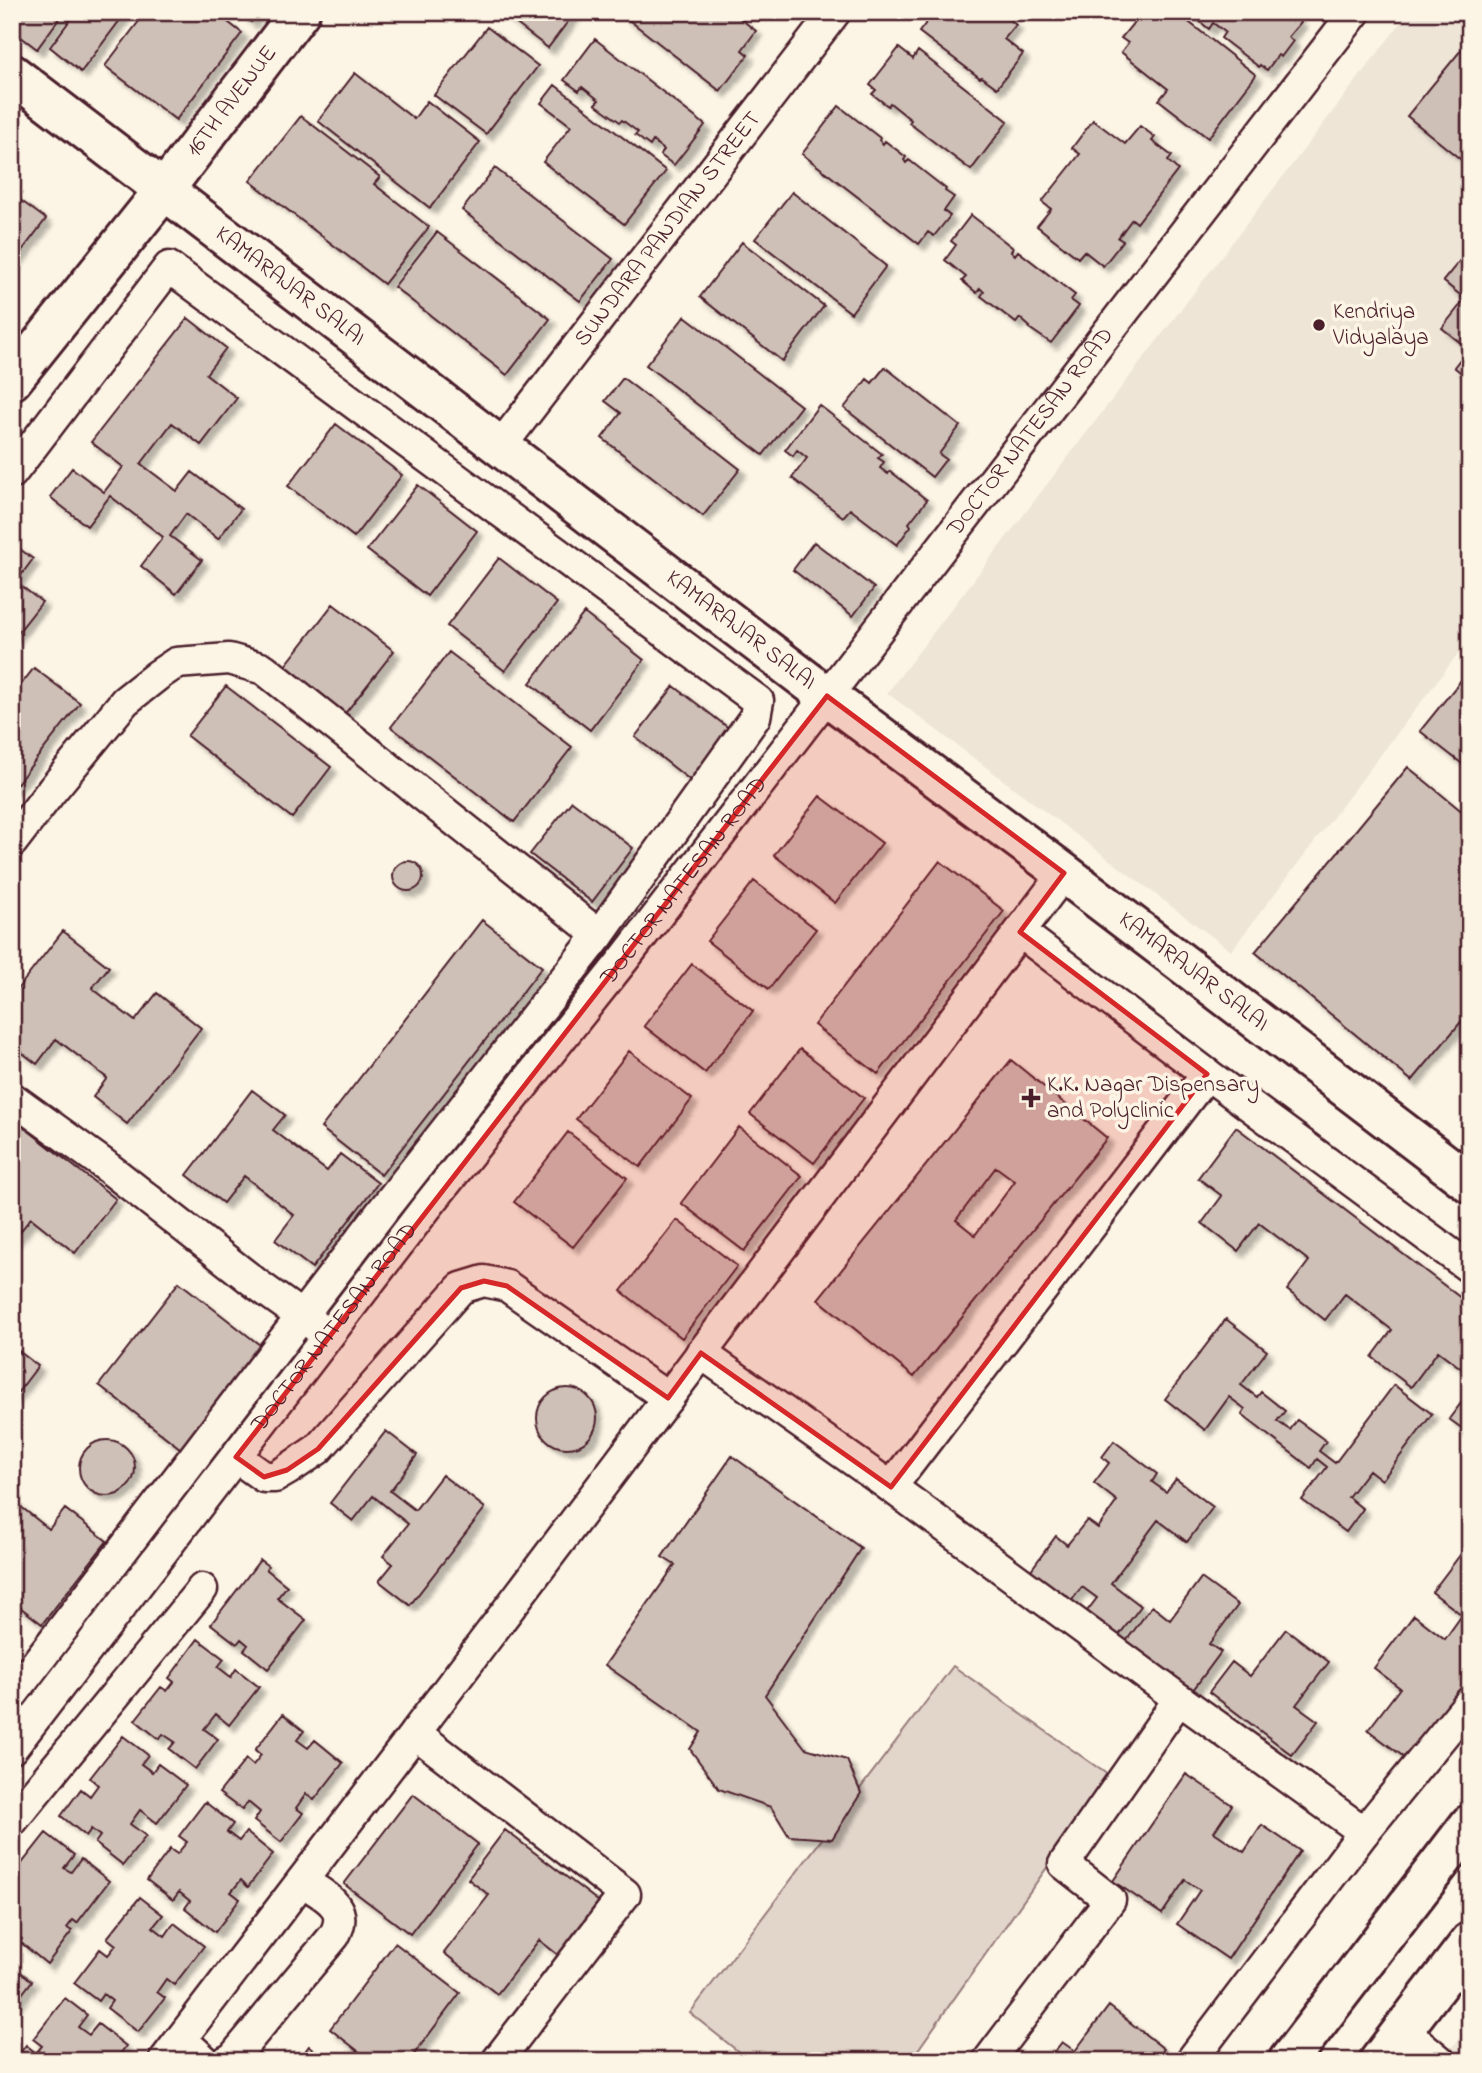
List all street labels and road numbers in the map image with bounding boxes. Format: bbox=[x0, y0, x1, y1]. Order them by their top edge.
street label: 16TH AVENUE bbox=[179, 39, 285, 164]
street label: SUNDARA PANDIAN STREET bbox=[566, 104, 769, 354]
street label: KAMARAJAR SALAI bbox=[208, 218, 372, 354]
street label: DOCTOR NATESAN ROAD bbox=[939, 321, 1122, 545]
street label: KAMARAJAR SALAI bbox=[659, 562, 823, 698]
street label: DOCTOR NATESAN ROAD bbox=[592, 770, 776, 993]
street label: KAMARAJAR SALAI bbox=[1111, 904, 1276, 1040]
street label: DOCTOR NATESAN ROAD bbox=[243, 1216, 426, 1440]

